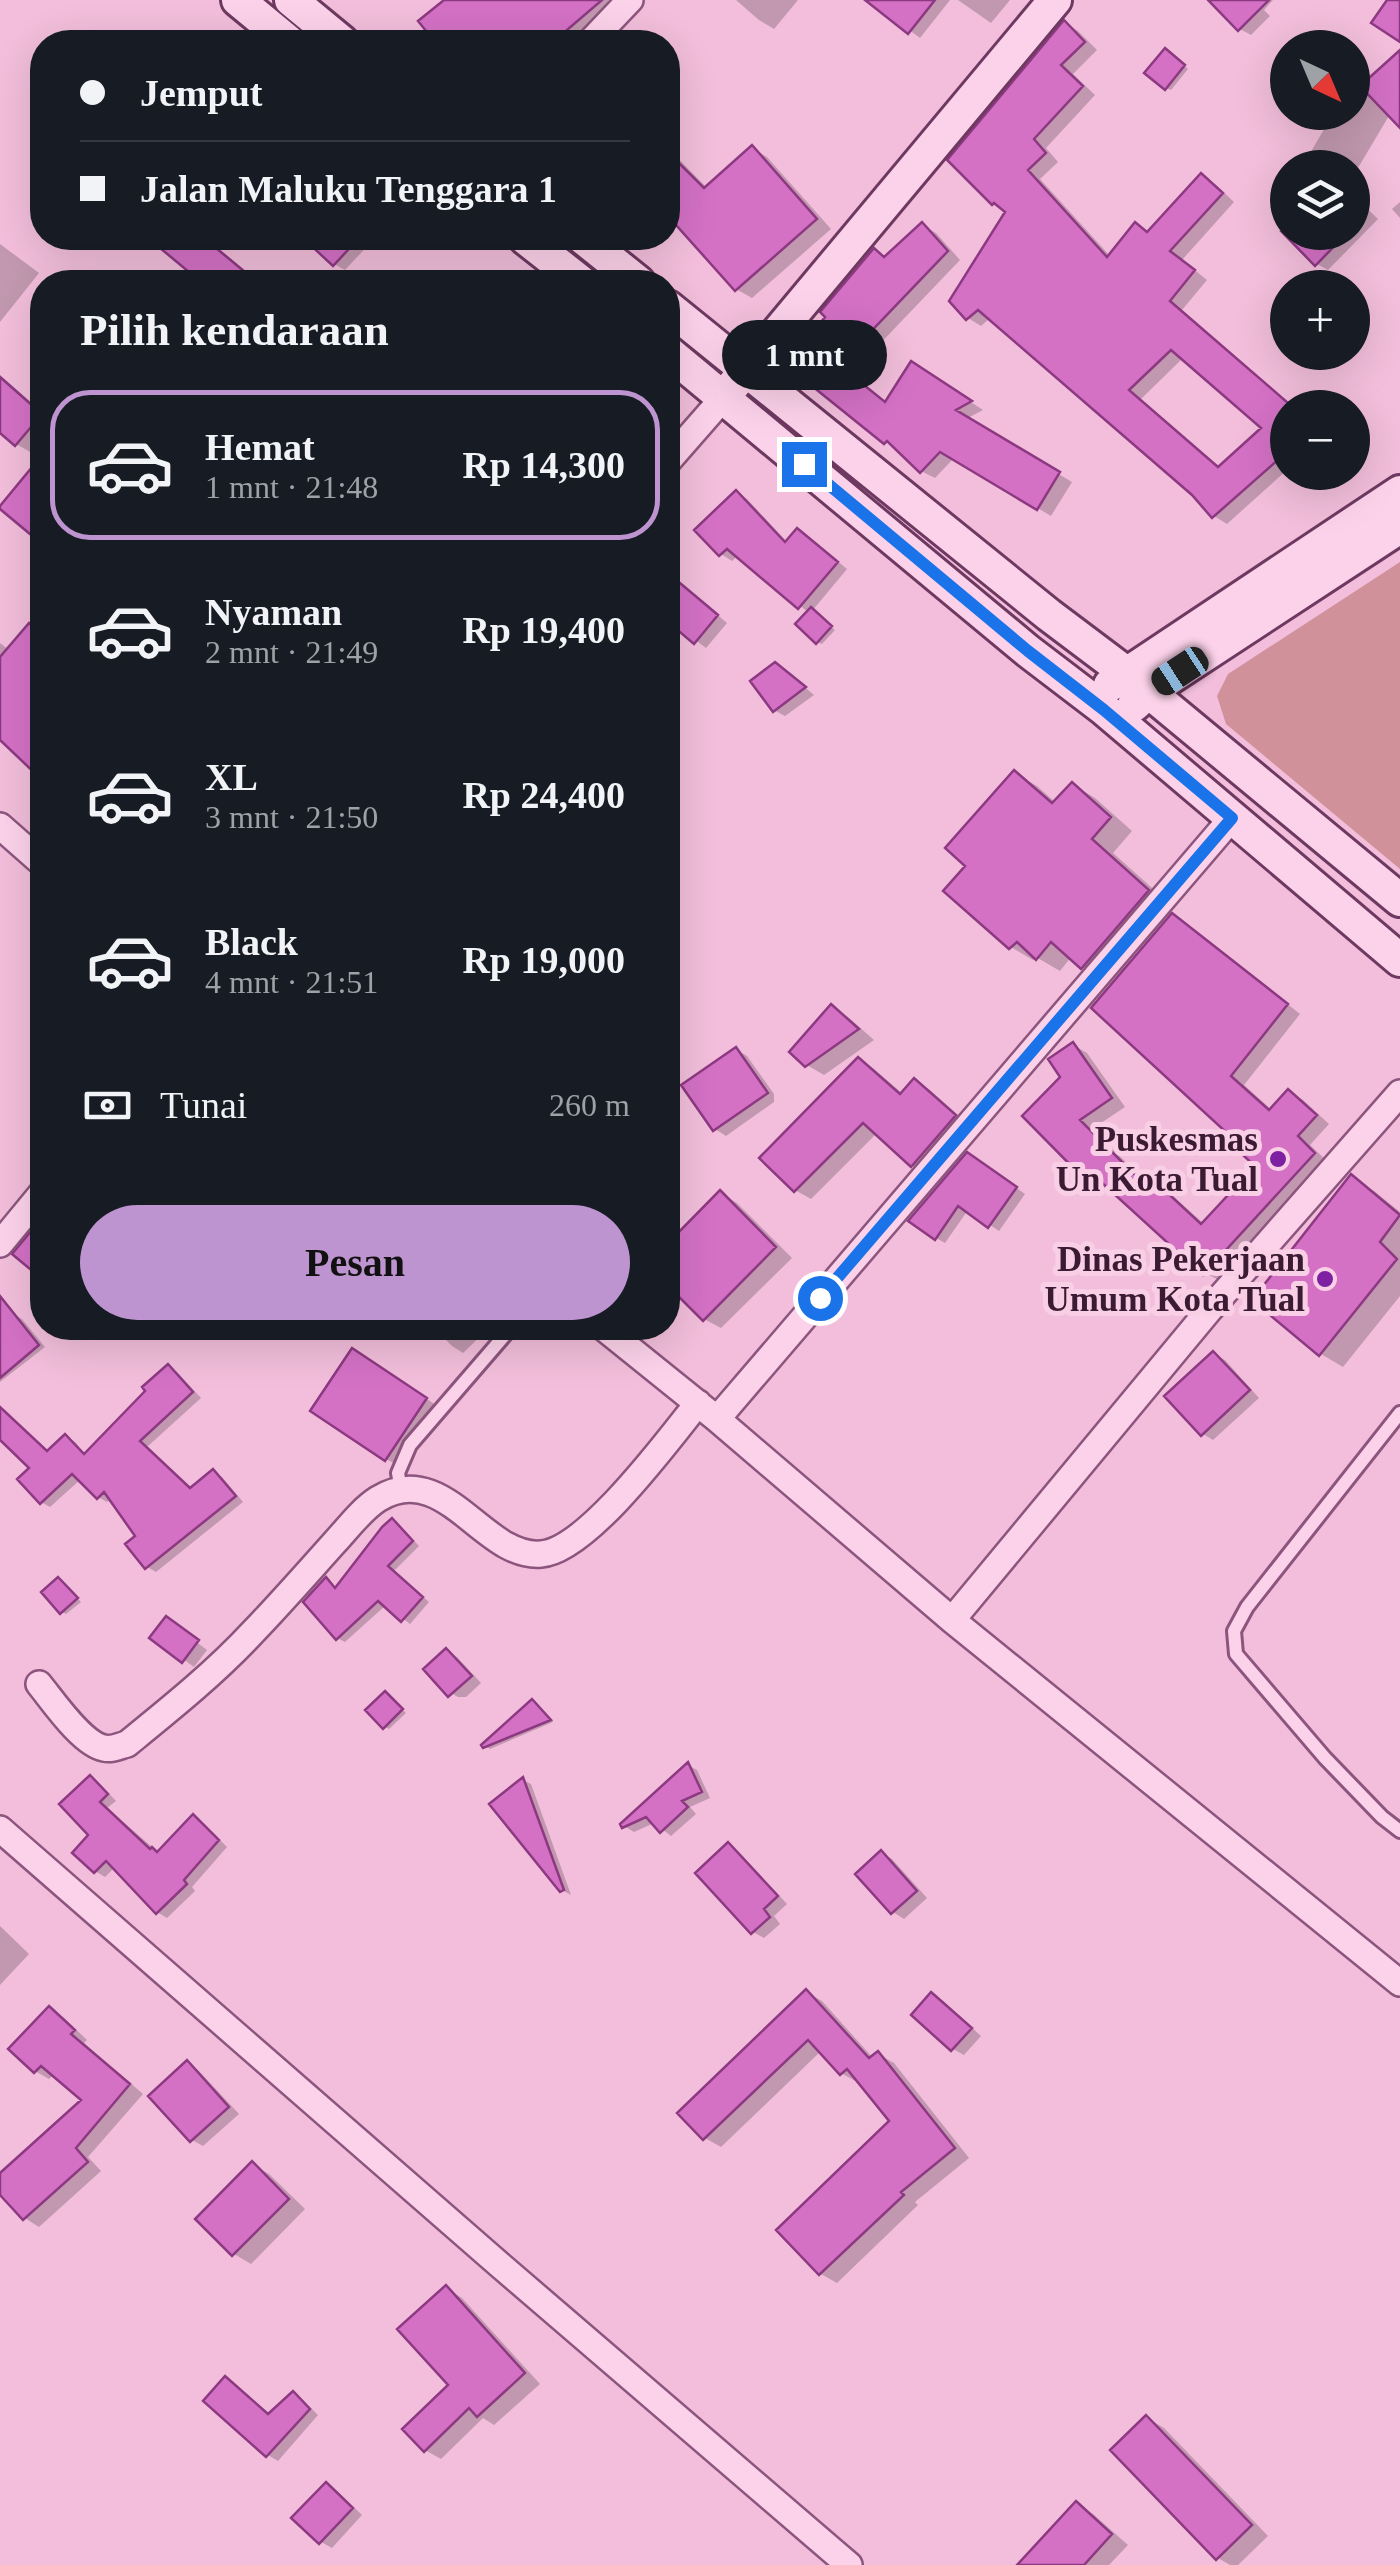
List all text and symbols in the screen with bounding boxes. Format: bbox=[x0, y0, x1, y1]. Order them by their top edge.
north arrow bbox=[1270, 30, 1370, 130]
map controls bbox=[1270, 30, 1370, 490]
text: Jemput bbox=[140, 72, 262, 114]
button: layers bbox=[1270, 150, 1370, 250]
text: Jalan Maluku Tenggara 1 bbox=[140, 168, 557, 210]
button: + bbox=[1270, 270, 1370, 370]
text: Pilih kendaraan bbox=[80, 305, 389, 355]
callout: 1 mnt bbox=[722, 319, 886, 389]
text: 1 mnt bbox=[765, 337, 844, 373]
button: − bbox=[1270, 390, 1370, 490]
icon: car bbox=[85, 420, 175, 510]
text: Hemat bbox=[205, 426, 315, 468]
route end bbox=[782, 442, 827, 487]
text: Rp 14,300 bbox=[462, 444, 625, 486]
text: 1 mnt · 21:48 bbox=[205, 469, 378, 505]
icon: car bbox=[85, 585, 175, 675]
text: Nyaman bbox=[205, 591, 342, 633]
text: Rp 19,400 bbox=[462, 609, 625, 651]
text: 2 mnt · 21:49 bbox=[205, 634, 378, 670]
car bbox=[1147, 642, 1213, 700]
icon: car bbox=[85, 750, 175, 840]
text: XL bbox=[205, 756, 258, 798]
text: Rp 24,400 bbox=[462, 774, 625, 816]
text: 3 mnt · 21:50 bbox=[205, 799, 378, 835]
icon: car bbox=[85, 915, 175, 1005]
text: Black bbox=[205, 921, 298, 963]
text: Rp 19,000 bbox=[462, 939, 625, 981]
text: 4 mnt · 21:51 bbox=[205, 964, 378, 1000]
icon: cash bbox=[80, 1078, 135, 1133]
text: Tunai bbox=[160, 1084, 247, 1126]
text: 260 m bbox=[549, 1087, 630, 1123]
place label: Puskesmas Un Kota Tual bbox=[1056, 1120, 1258, 1199]
marker: Puskesmas Un Kota Tual bbox=[1267, 1148, 1289, 1170]
button: Pesan bbox=[80, 1205, 630, 1320]
place label: Dinas Pekerjaan Umum Kota Tual bbox=[1044, 1240, 1305, 1319]
marker: Dinas Pekerjaan Umum Kota Tual bbox=[1314, 1268, 1336, 1290]
route start bbox=[798, 1276, 843, 1321]

